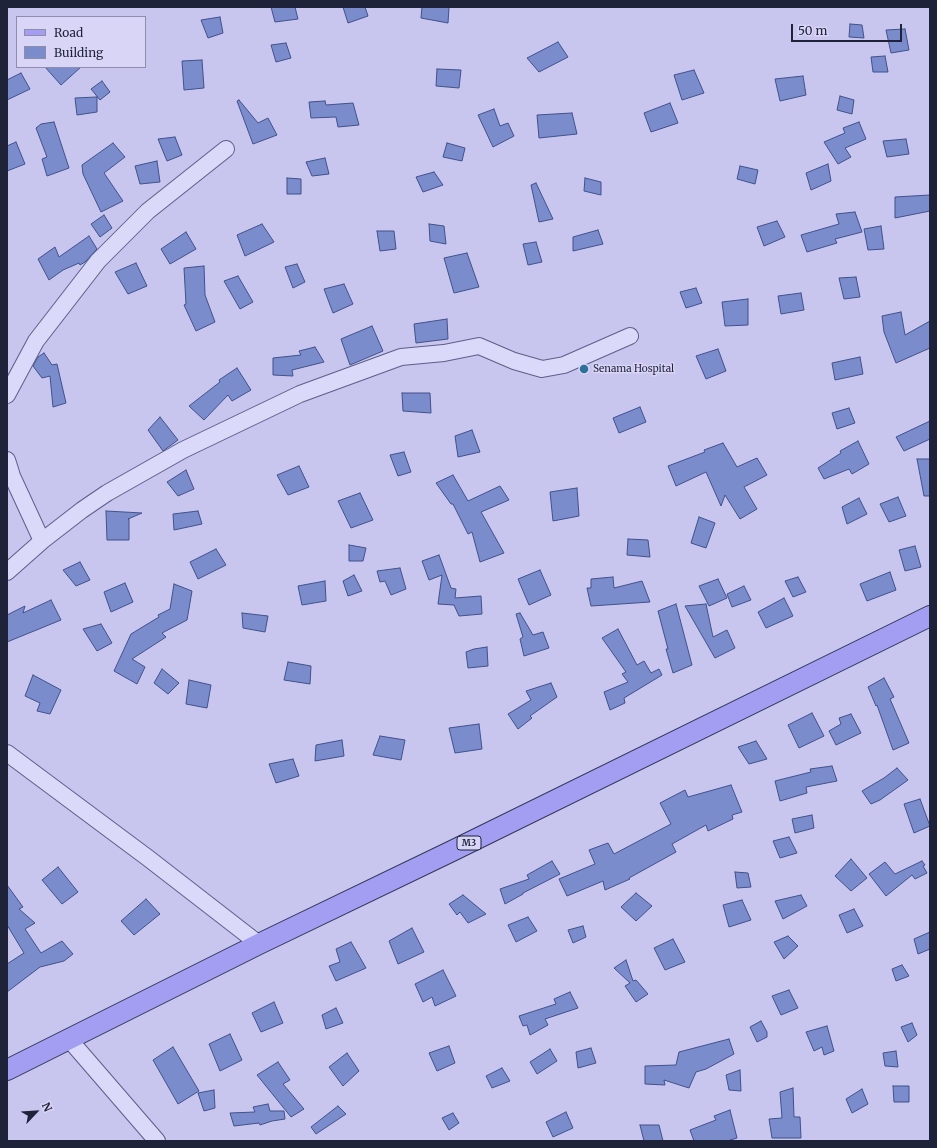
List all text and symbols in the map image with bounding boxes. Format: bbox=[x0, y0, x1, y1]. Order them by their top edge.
legend bbox=[16, 16, 146, 68]
scale bar bbox=[793, 16, 904, 42]
text: 50 m bbox=[798, 23, 827, 38]
text: Road bbox=[54, 25, 83, 40]
text: Building bbox=[54, 45, 103, 60]
marker: Senama Hospital bbox=[578, 363, 590, 375]
place label: Senama Hospital bbox=[593, 363, 674, 375]
road number: M3 bbox=[457, 836, 481, 850]
north arrow bbox=[16, 1092, 56, 1132]
text: N bbox=[39, 1100, 55, 1114]

